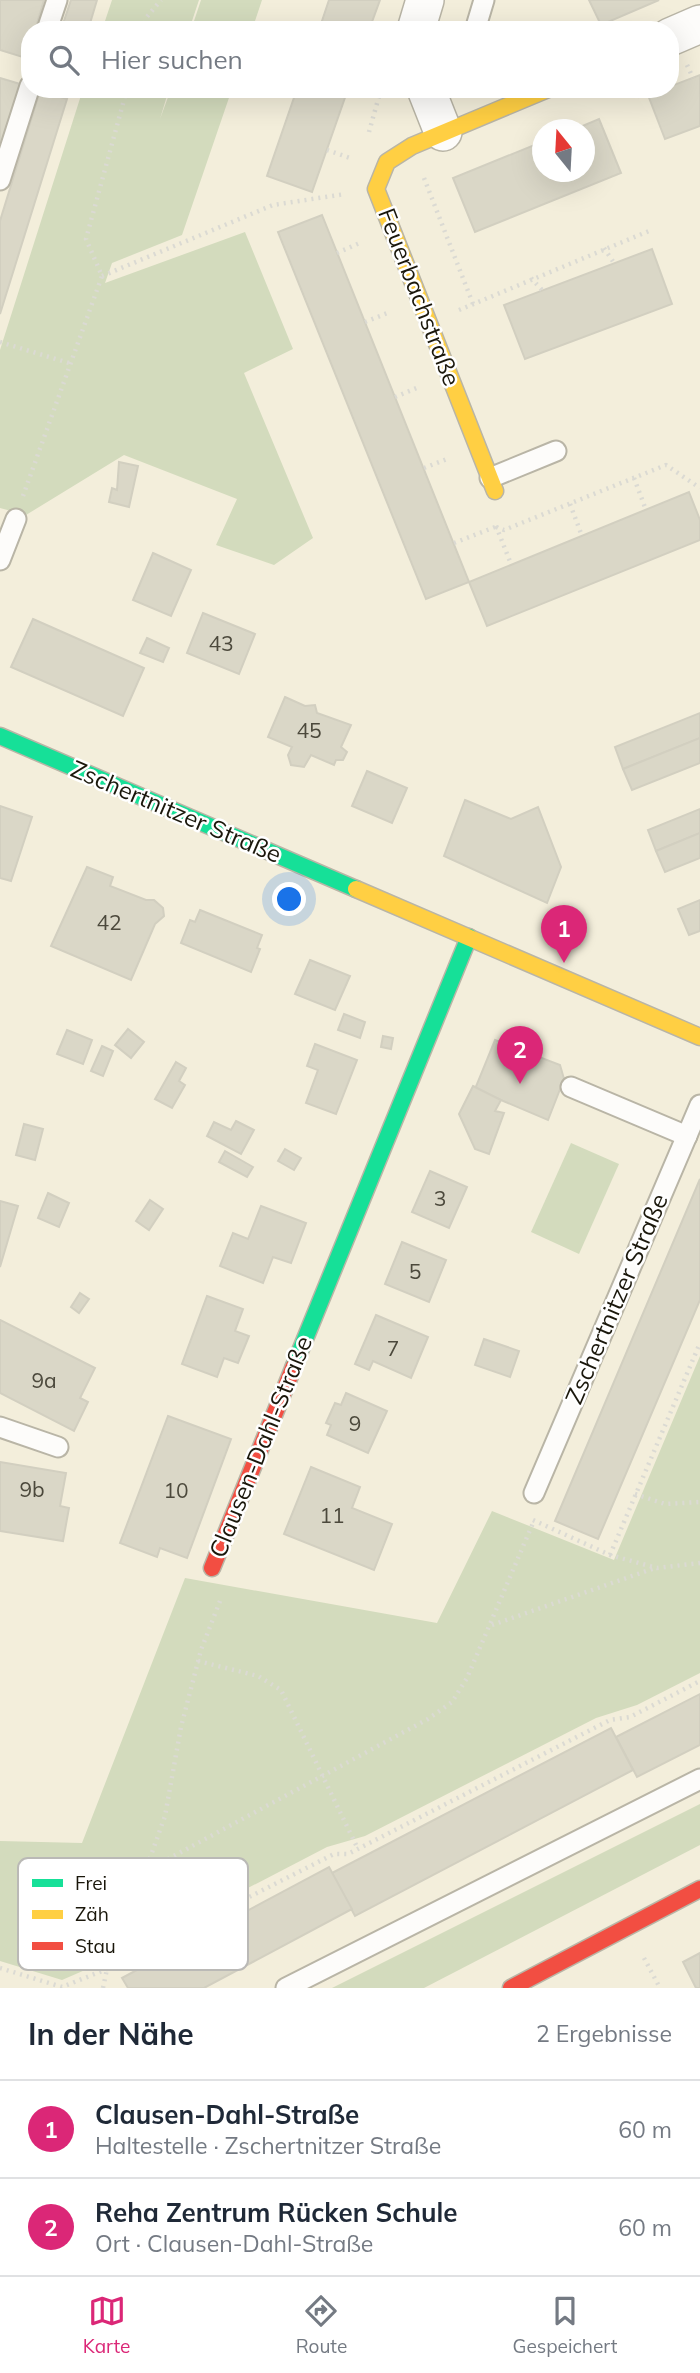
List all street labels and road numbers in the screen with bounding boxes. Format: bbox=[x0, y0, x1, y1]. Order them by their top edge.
street label: Feuerbachstraße bbox=[372, 204, 468, 390]
street label: Zschertnitzer Straße bbox=[67, 753, 286, 869]
street label: Zschertnitzer Straße bbox=[558, 1189, 674, 1408]
street label: Clausen-Dahl-Straße bbox=[202, 1332, 318, 1562]

